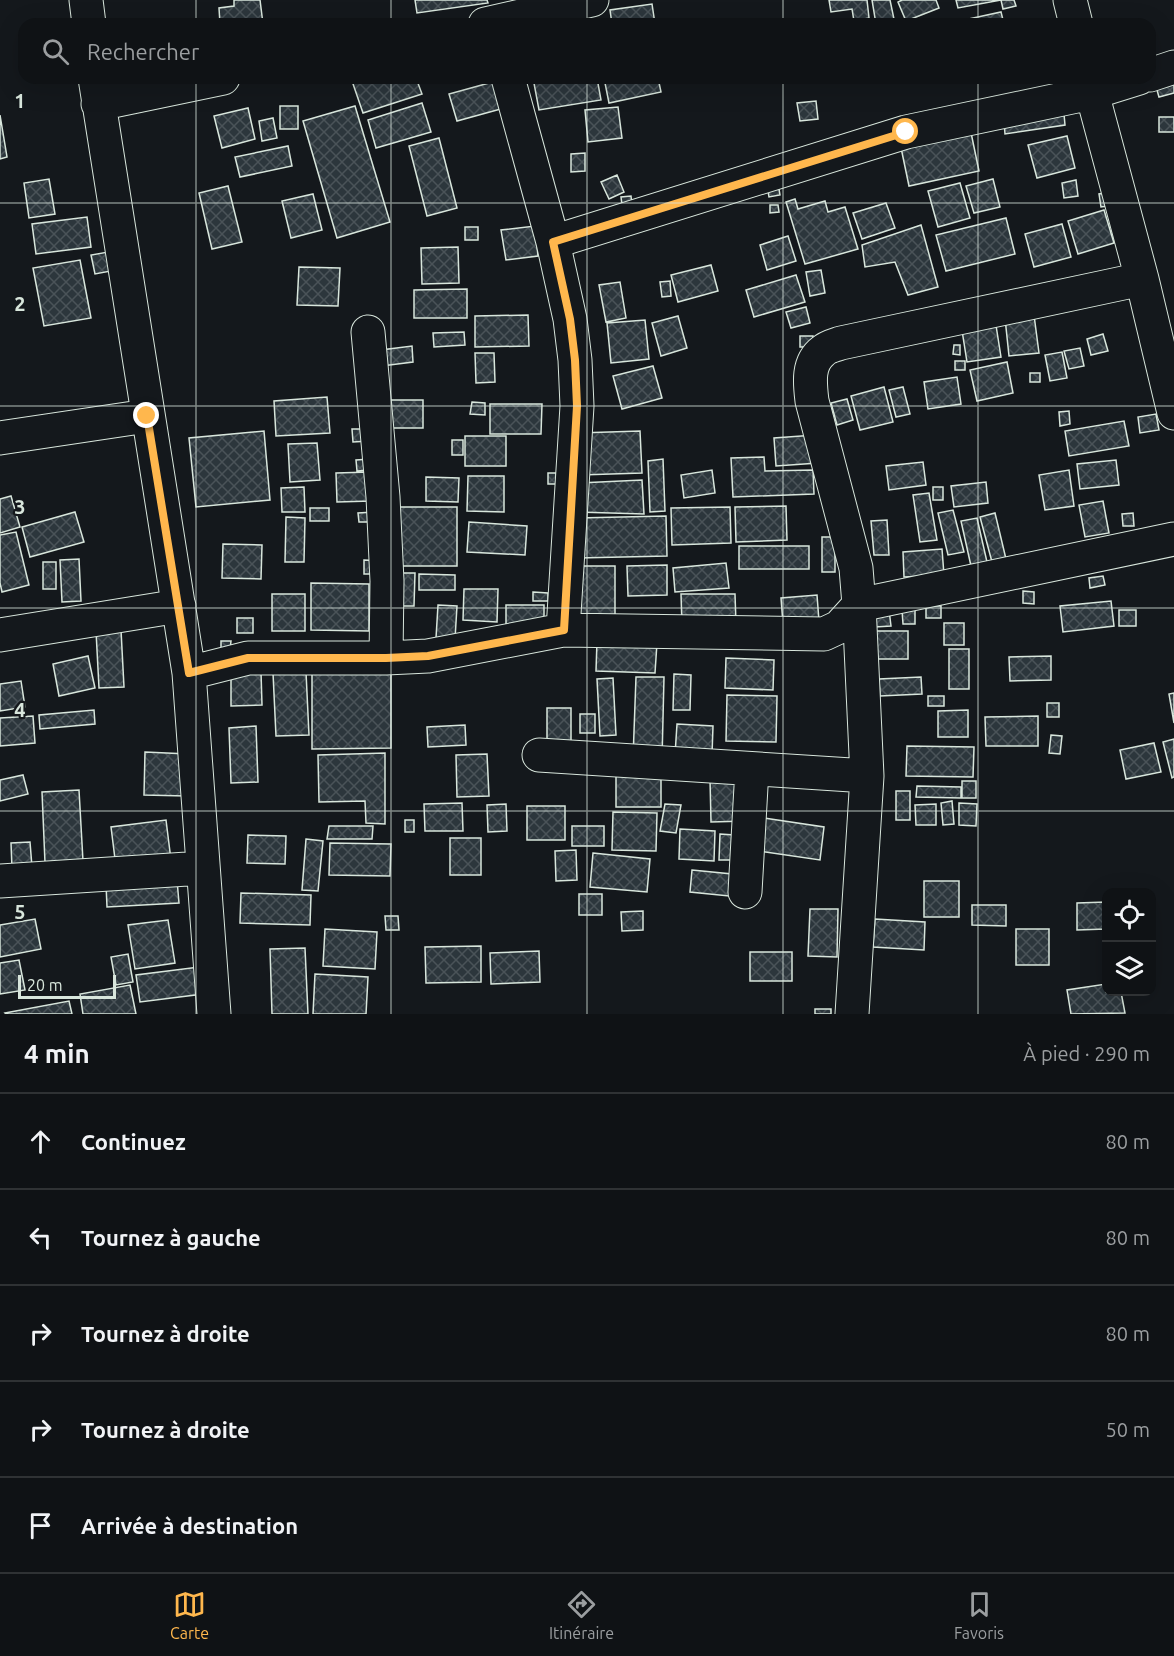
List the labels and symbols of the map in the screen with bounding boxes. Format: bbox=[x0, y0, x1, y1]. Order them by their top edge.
text: 1 bbox=[14, 89, 26, 112]
route start bbox=[892, 118, 918, 144]
text: 2 bbox=[14, 292, 26, 315]
route end bbox=[133, 402, 159, 428]
text: 3 bbox=[14, 495, 26, 518]
text: 4 bbox=[14, 698, 26, 721]
text: 5 bbox=[14, 900, 26, 923]
scale bar bbox=[18, 972, 116, 1000]

